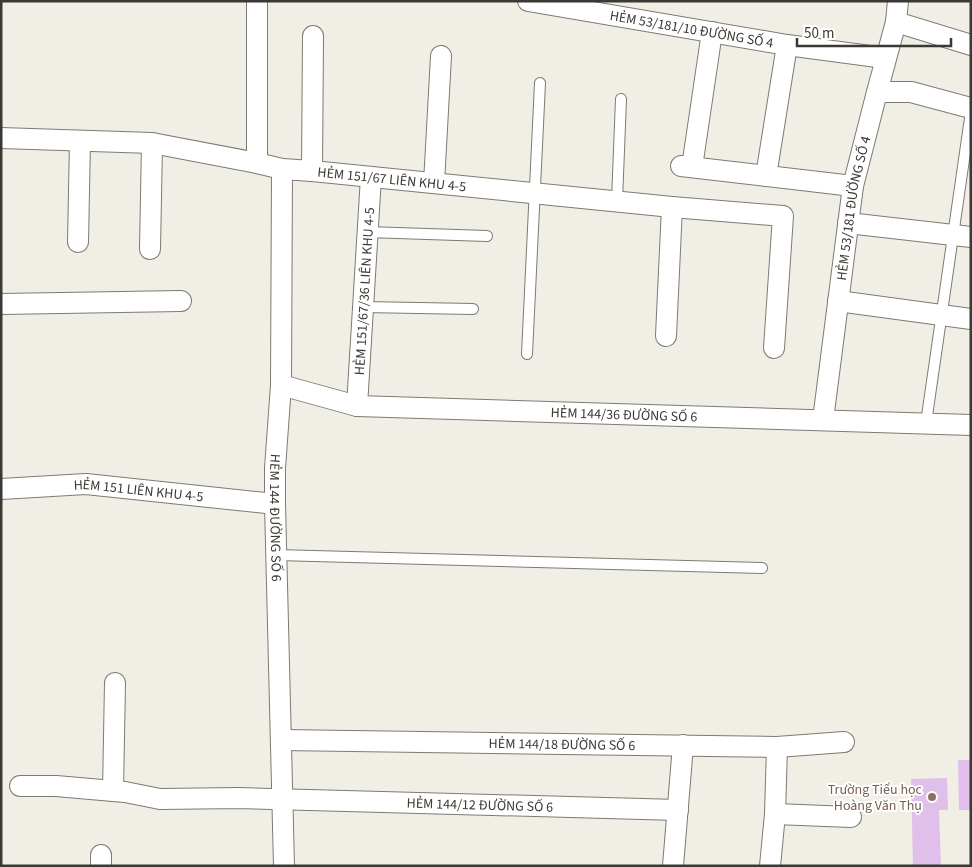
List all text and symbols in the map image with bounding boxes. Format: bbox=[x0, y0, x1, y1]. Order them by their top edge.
street label: HẺM 53/181/10 ĐƯỜNG SỐ 4 bbox=[608, 6, 775, 54]
scale bar bbox=[797, 15, 951, 47]
text: 50 m bbox=[804, 23, 834, 44]
street label: HẺM 53/181 ĐƯỜNG SỐ 4 bbox=[832, 134, 876, 282]
street label: HẺM 151/67 LIÊN KHU 4-5 bbox=[317, 163, 467, 197]
street label: HẺM 151/67/36 LIÊN KHU 4-5 bbox=[350, 207, 380, 376]
street label: HẺM 144/36 ĐƯỜNG SỐ 6 bbox=[550, 403, 698, 428]
street label: HẺM 144 ĐƯỜNG SỐ 6 bbox=[264, 453, 286, 582]
street label: HẺM 151 LIÊN KHU 4-5 bbox=[73, 475, 204, 507]
street label: HẺM 144/18 ĐƯỜNG SỐ 6 bbox=[489, 734, 635, 756]
place label: Trường Tiểu học Hoàng Văn Thụ bbox=[828, 780, 923, 816]
marker: Trường Tiểu học Hoàng Văn Thụ bbox=[926, 791, 938, 803]
street label: HẺM 144/12 ĐƯỜNG SỐ 6 bbox=[406, 794, 553, 818]

